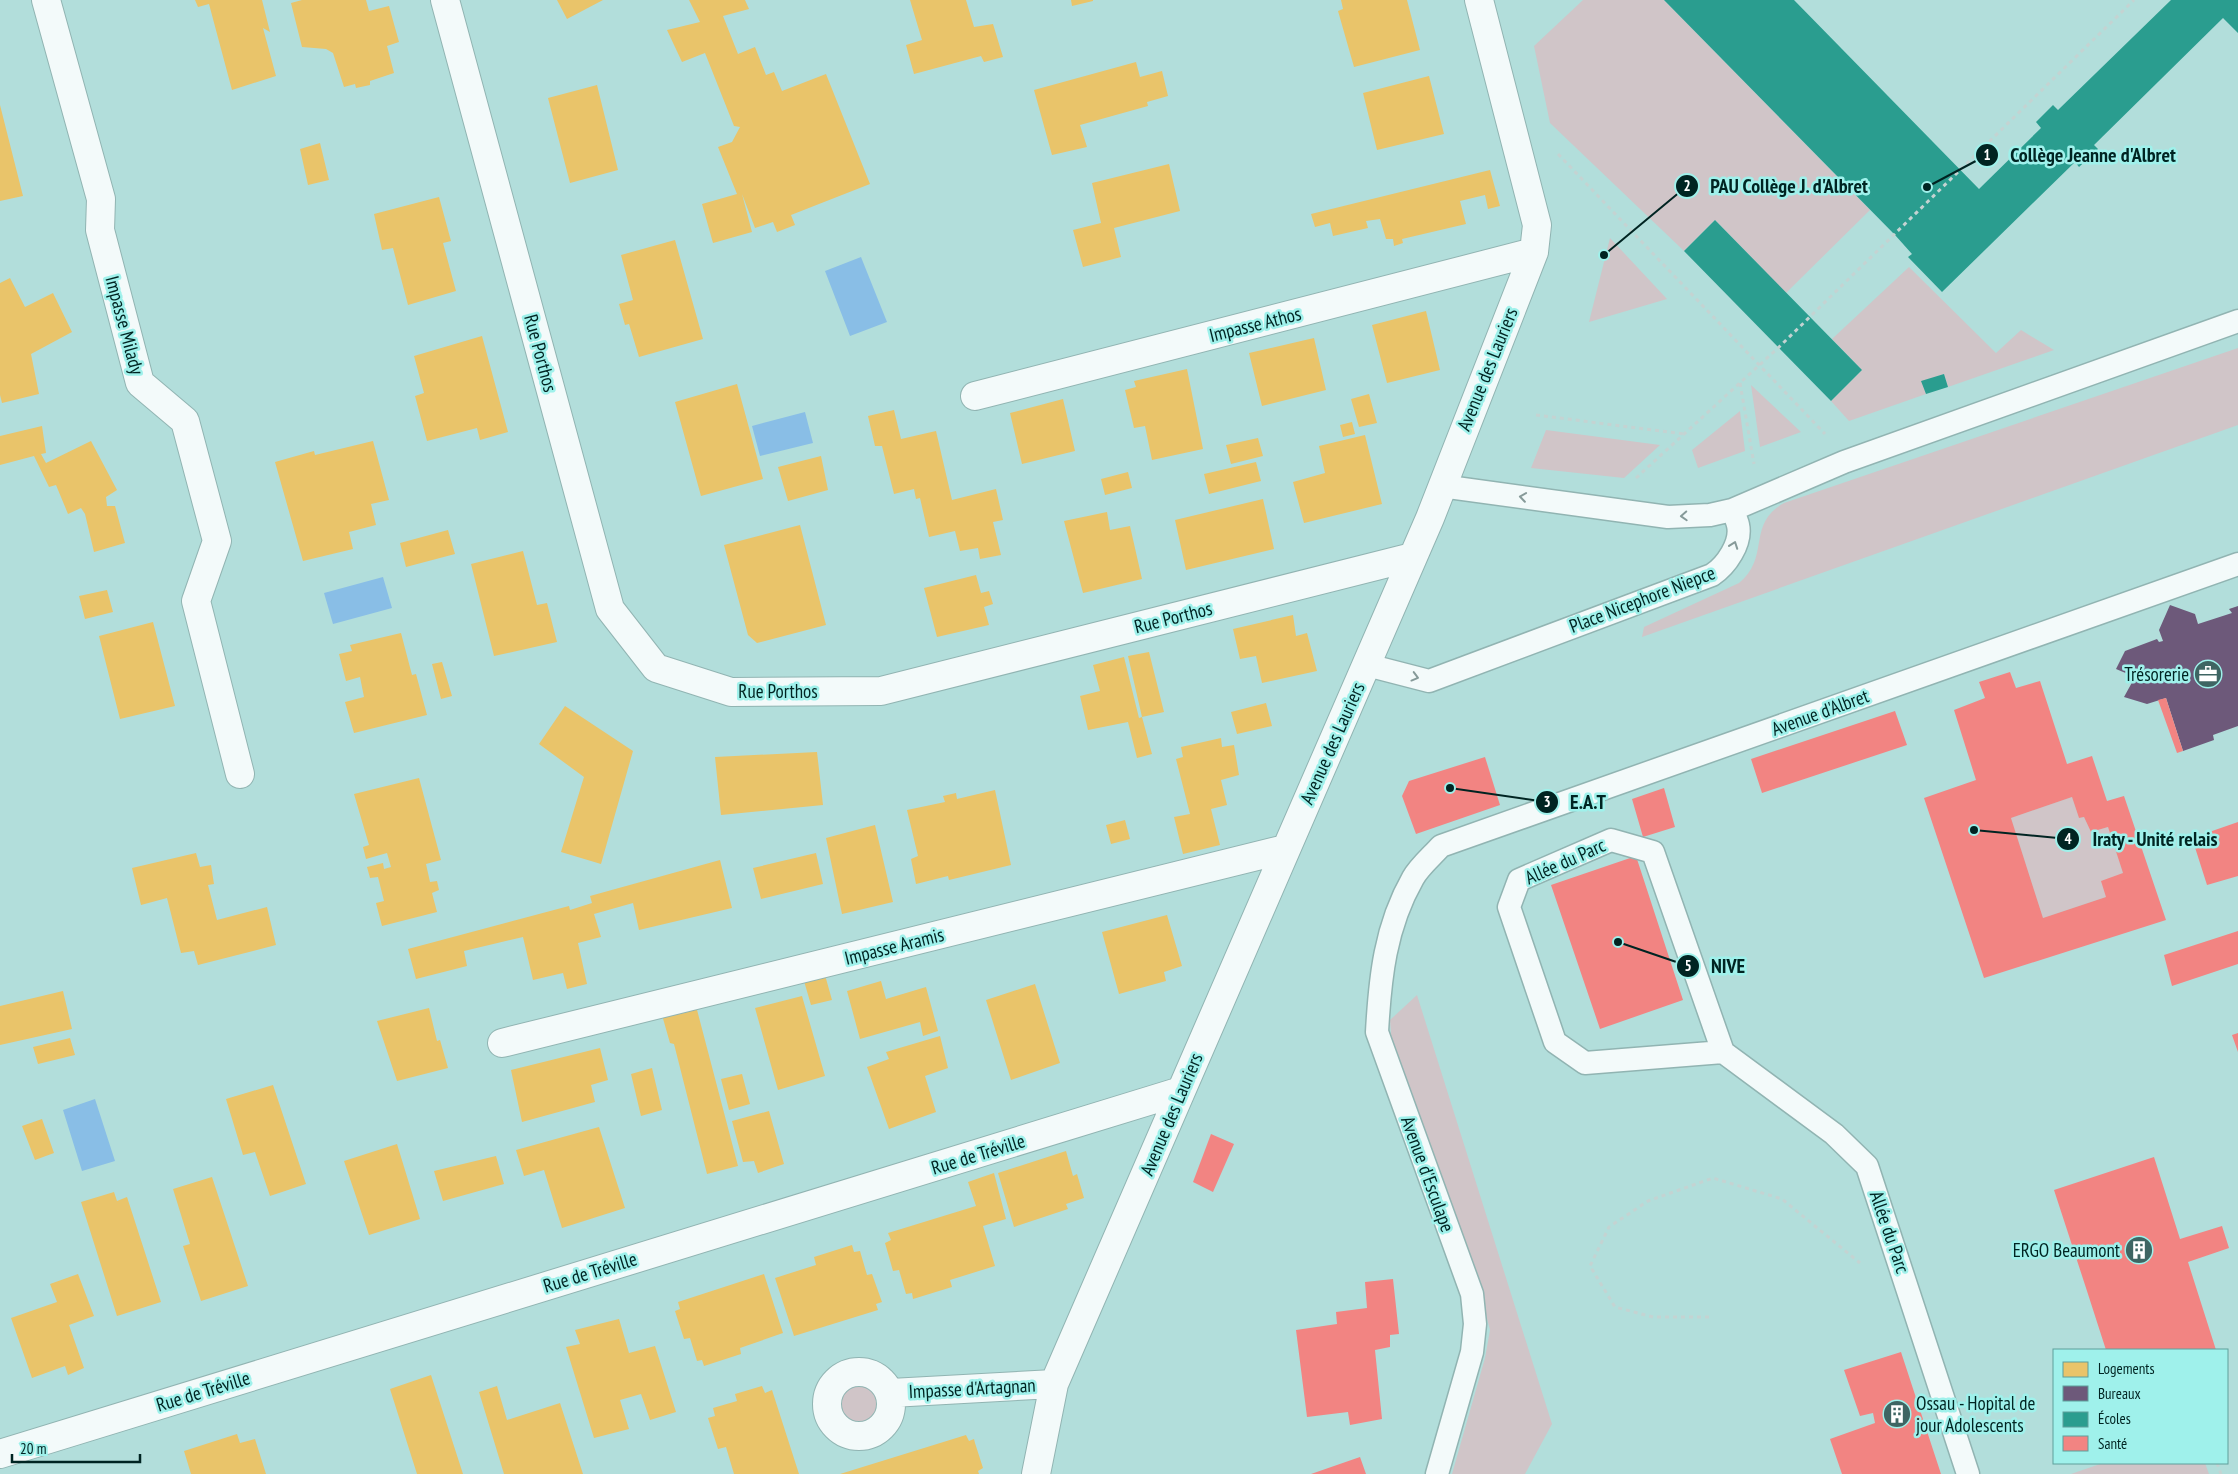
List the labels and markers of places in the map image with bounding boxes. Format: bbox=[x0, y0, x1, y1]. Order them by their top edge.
callout: Collège Jeanne d'Albret bbox=[1975, 137, 2185, 172]
callout: PAU Collège J. d'Albret bbox=[1675, 169, 1879, 204]
office icon: Trésorerie bbox=[2193, 659, 2223, 689]
place label: Trésorerie bbox=[2124, 662, 2189, 686]
callout: E.A.T bbox=[1535, 784, 1616, 819]
callout: Iraty - Unité relais bbox=[2056, 822, 2228, 857]
callout: NIVE bbox=[1675, 948, 1755, 983]
building icon: ERGO Beaumont bbox=[2124, 1235, 2154, 1265]
place label: ERGO Beaumont bbox=[2013, 1238, 2121, 1262]
place label: Ossau - Hopital de jour Adolescents bbox=[1916, 1391, 2036, 1437]
building icon: Ossau - Hopital de jour Adolescents bbox=[1882, 1399, 1912, 1429]

